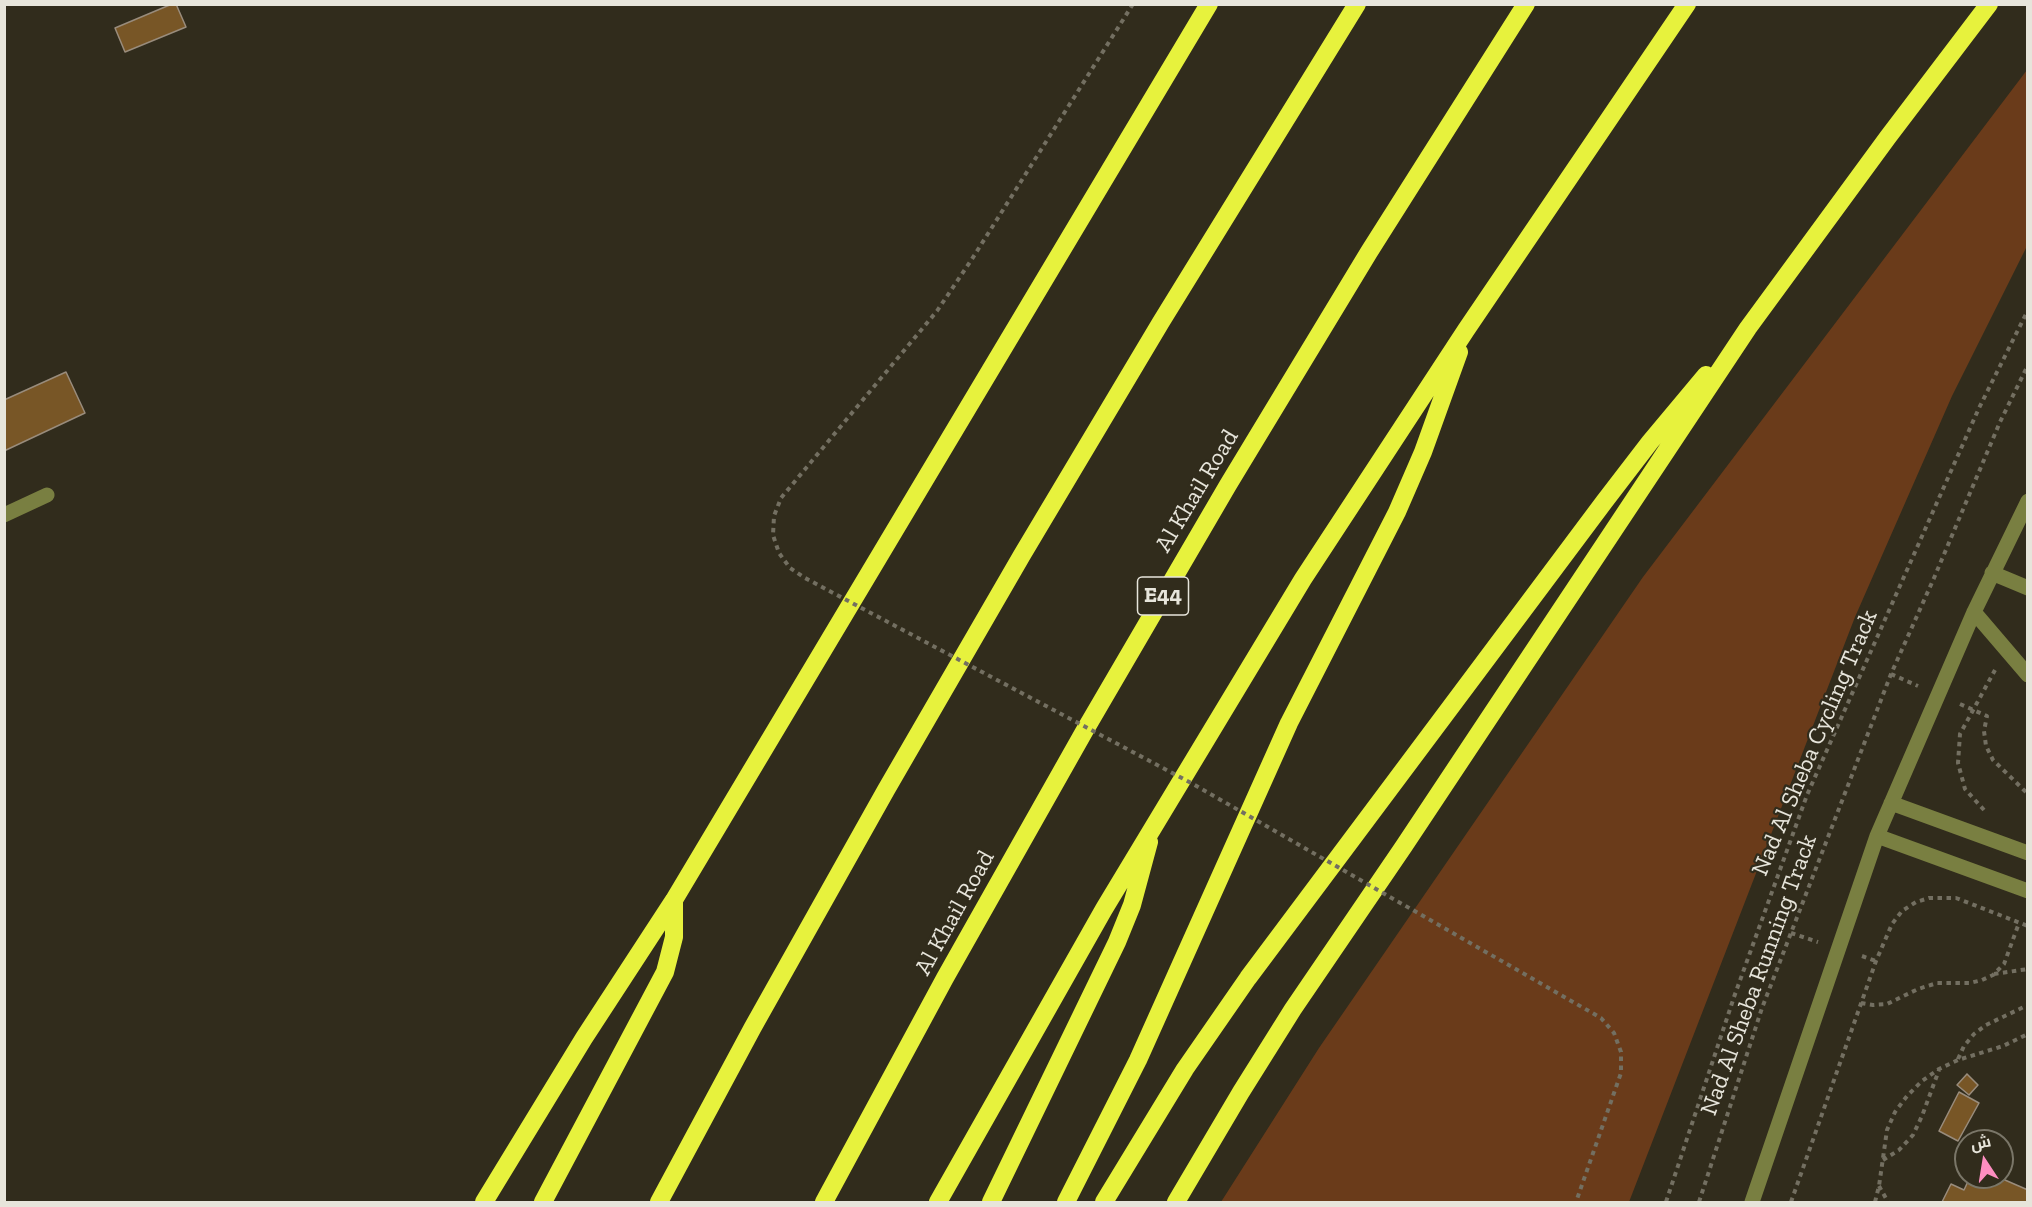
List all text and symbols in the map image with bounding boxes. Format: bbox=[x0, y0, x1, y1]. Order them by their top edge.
street label: Al Khail Road bbox=[1149, 424, 1245, 558]
road number: E44 bbox=[1138, 577, 1188, 615]
street label: Nad Al Sheba Cycling Track bbox=[1746, 606, 1884, 880]
street label: Nad Al Sheba Running Track bbox=[1695, 831, 1823, 1119]
street label: Al Khail Road bbox=[909, 846, 1001, 980]
north arrow bbox=[1954, 1129, 2014, 1189]
text: ش bbox=[1969, 1131, 1993, 1154]

